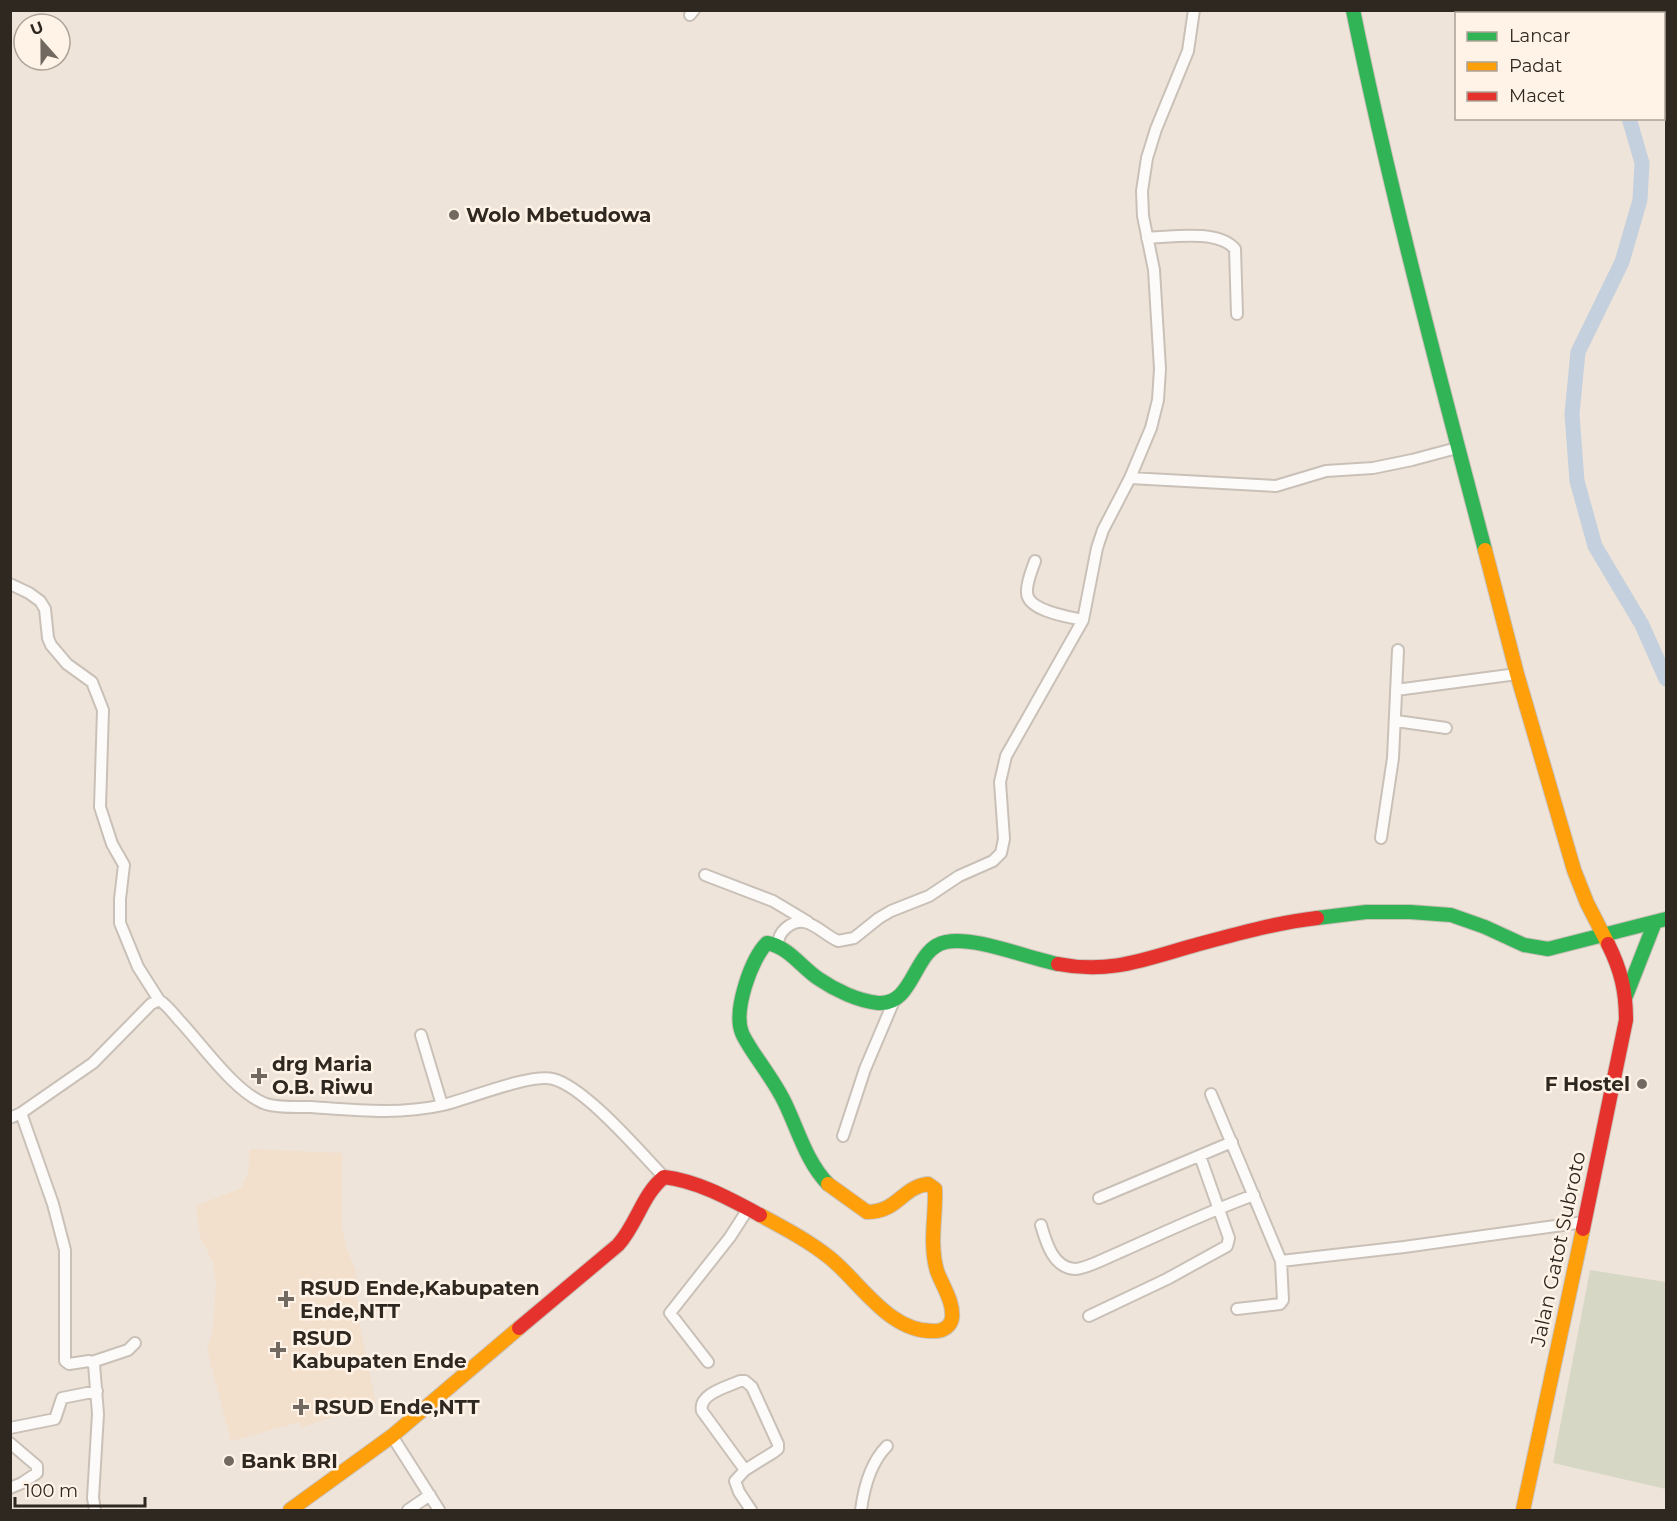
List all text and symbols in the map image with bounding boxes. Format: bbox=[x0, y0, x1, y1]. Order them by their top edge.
north arrow bbox=[12, 12, 72, 72]
legend bbox=[1455, 12, 1665, 120]
text: U bbox=[28, 17, 46, 40]
text: Lancar bbox=[1509, 25, 1570, 47]
text: Padat bbox=[1509, 55, 1562, 77]
text: Macet bbox=[1509, 85, 1565, 107]
place label: Wolo Mbetudowa bbox=[466, 203, 651, 227]
marker: Wolo Mbetudowa bbox=[447, 208, 461, 222]
place label: drg Maria O.B. Riwu bbox=[272, 1052, 373, 1099]
marker: drg Maria O.B. Riwu bbox=[250, 1067, 268, 1085]
place label: F Hostel bbox=[1545, 1072, 1630, 1096]
marker: F Hostel bbox=[1635, 1077, 1649, 1091]
street label: Jalan Gatot Subroto bbox=[1525, 1149, 1590, 1350]
place label: RSUD Ende,Kabupaten Ende,NTT bbox=[300, 1276, 540, 1323]
marker: RSUD Ende,Kabupaten Ende,NTT bbox=[277, 1290, 295, 1308]
place label: RSUD Kabupaten Ende bbox=[292, 1326, 467, 1373]
marker: RSUD Kabupaten Ende bbox=[269, 1341, 287, 1359]
place label: RSUD Ende,NTT bbox=[314, 1395, 480, 1419]
marker: RSUD Ende,NTT bbox=[292, 1398, 310, 1416]
place label: Bank BRI bbox=[241, 1449, 338, 1473]
marker: Bank BRI bbox=[222, 1454, 236, 1468]
scale bar bbox=[15, 1470, 146, 1508]
text: 100 m bbox=[24, 1480, 78, 1502]

